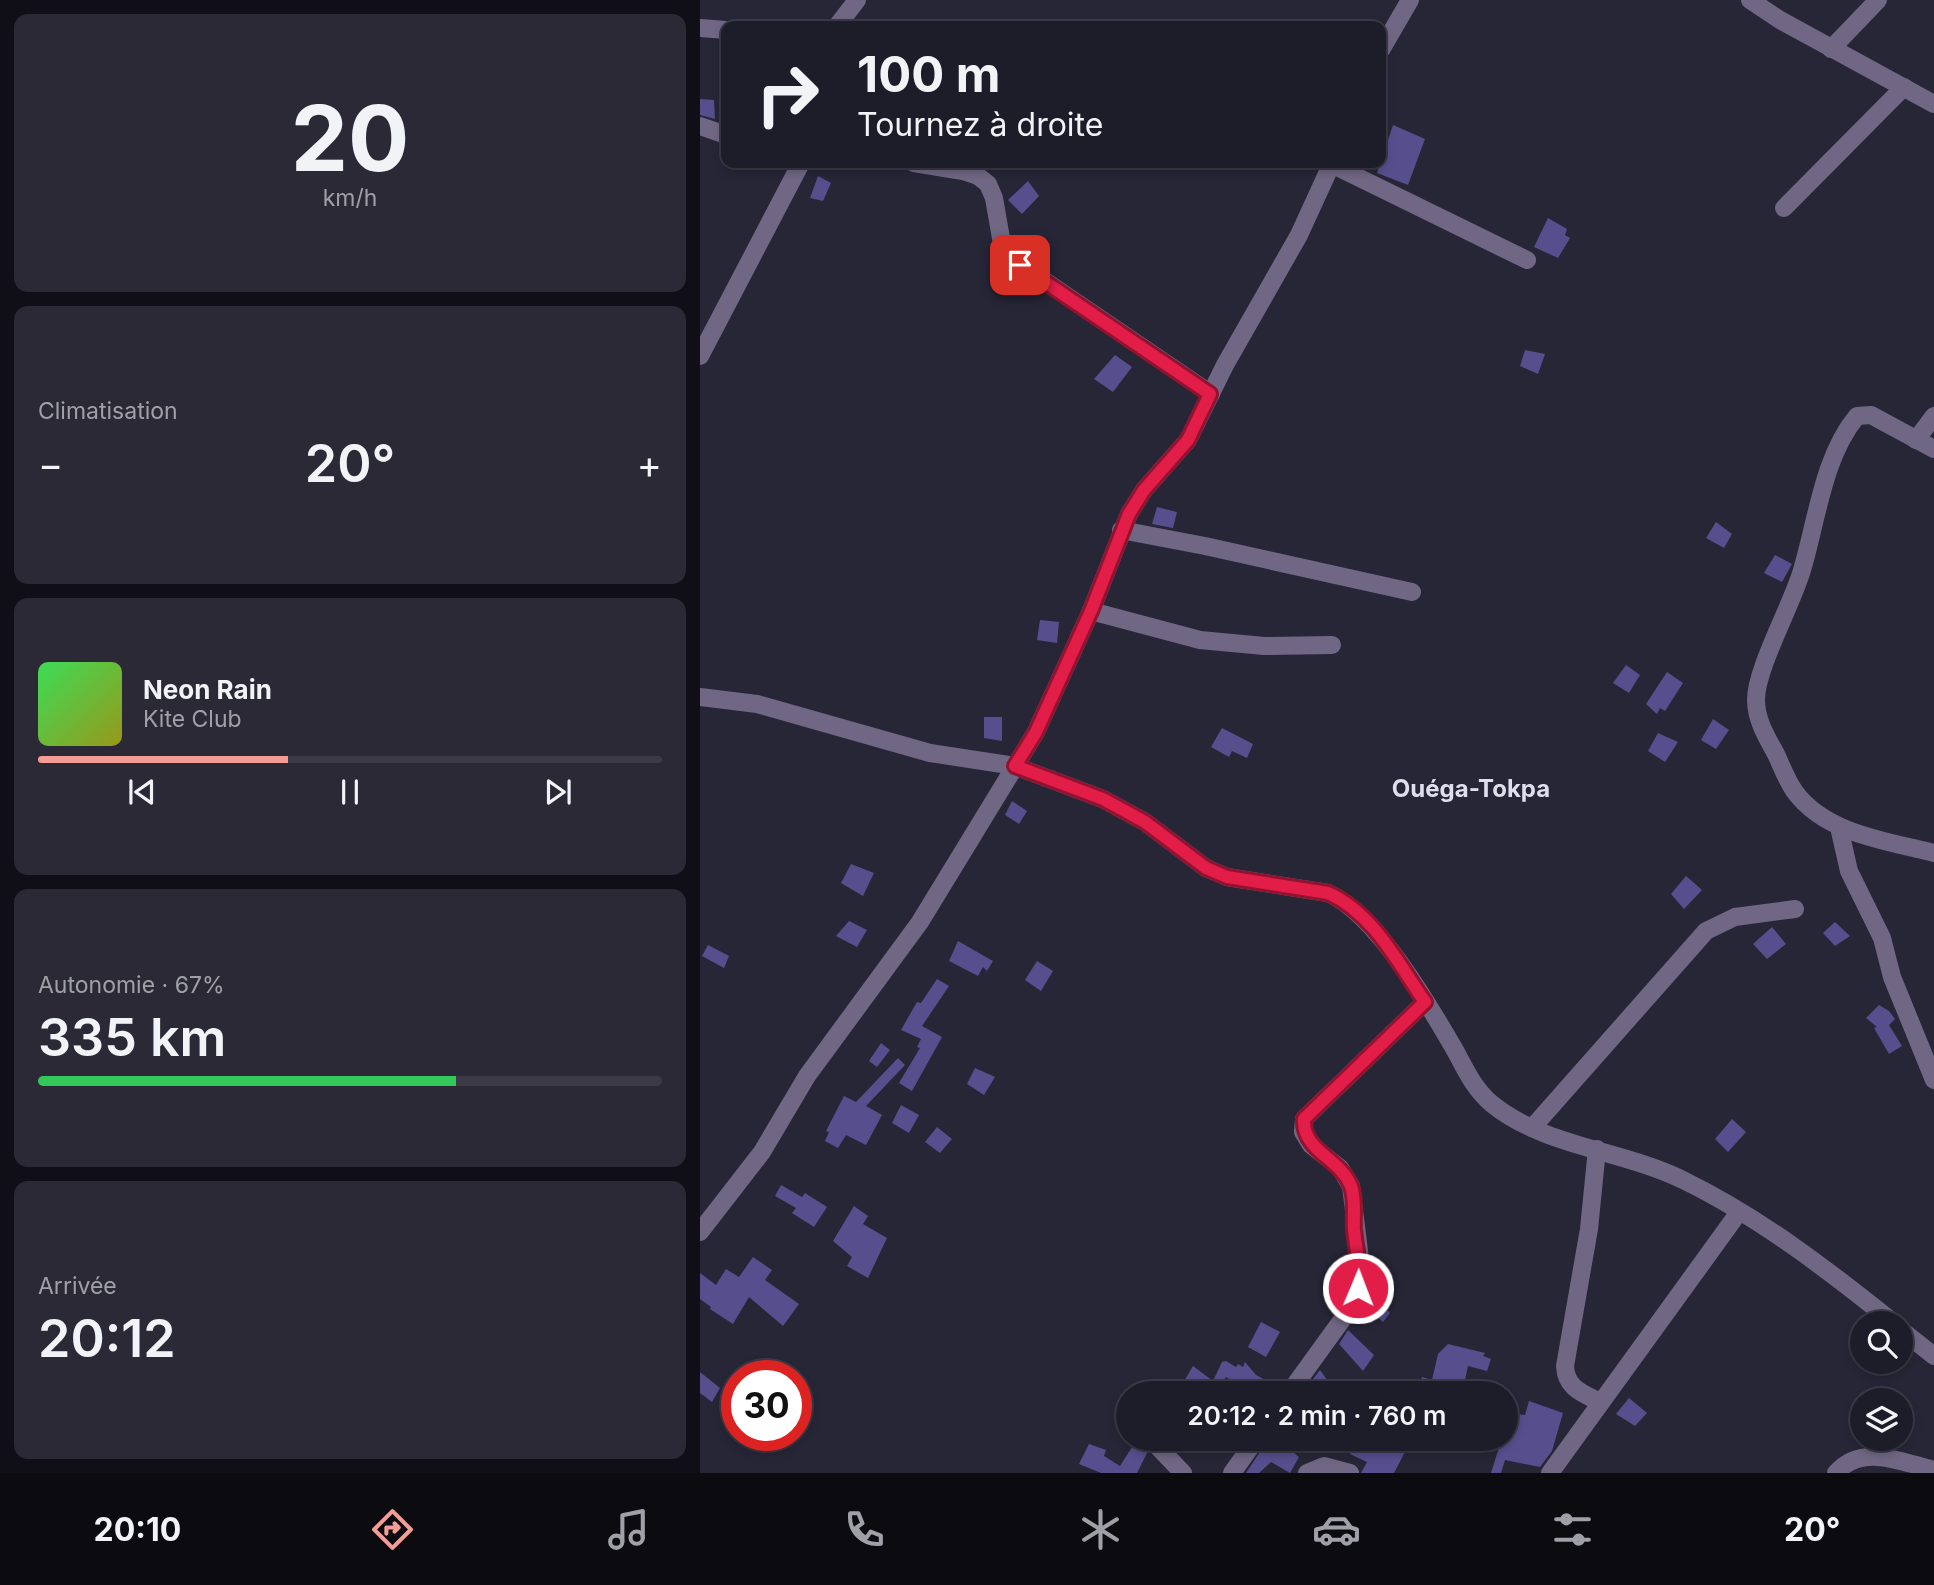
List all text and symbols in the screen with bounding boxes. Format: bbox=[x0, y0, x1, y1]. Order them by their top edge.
text: 100 m bbox=[857, 45, 1001, 104]
icon: right bbox=[742, 49, 833, 140]
text: 20 bbox=[291, 83, 409, 193]
text: Tournez à droite bbox=[857, 105, 1103, 144]
text: km/h bbox=[323, 184, 377, 212]
pin bbox=[990, 235, 1050, 295]
icon: arrive bbox=[1001, 246, 1039, 284]
text: Climatisation bbox=[38, 397, 178, 425]
text: 20° bbox=[305, 432, 395, 495]
text: − bbox=[38, 441, 63, 487]
text: + bbox=[637, 441, 662, 487]
text: Neon Rain bbox=[143, 674, 272, 705]
text: Kite Club bbox=[143, 705, 242, 733]
icon: previous bbox=[123, 773, 161, 811]
icon: pause bbox=[331, 773, 369, 811]
icon: next bbox=[539, 773, 577, 811]
district label: Ouéga-Tokpa bbox=[1392, 774, 1550, 803]
text: Autonomie · 67% bbox=[38, 971, 225, 999]
text: 335 km bbox=[38, 1006, 226, 1069]
position arrow bbox=[1321, 1251, 1395, 1325]
text: Arrivée bbox=[38, 1272, 117, 1300]
text: 20:12 bbox=[38, 1307, 176, 1370]
map controls bbox=[1850, 1311, 1913, 1451]
button: search bbox=[1850, 1311, 1913, 1374]
speed limit sign: 30 bbox=[721, 1360, 812, 1451]
button: layers bbox=[1850, 1388, 1913, 1451]
text: 20:12 · 2 min · 760 m bbox=[1188, 1400, 1446, 1431]
icon: directions bbox=[368, 1505, 417, 1554]
icon: music bbox=[604, 1505, 653, 1554]
icon: phone bbox=[840, 1505, 889, 1554]
icon: climate bbox=[1076, 1505, 1125, 1554]
icon: car bbox=[1312, 1505, 1361, 1554]
icon: filters bbox=[1548, 1505, 1597, 1554]
text: 20:10 bbox=[93, 1510, 181, 1549]
text: 20° bbox=[1784, 1510, 1841, 1549]

